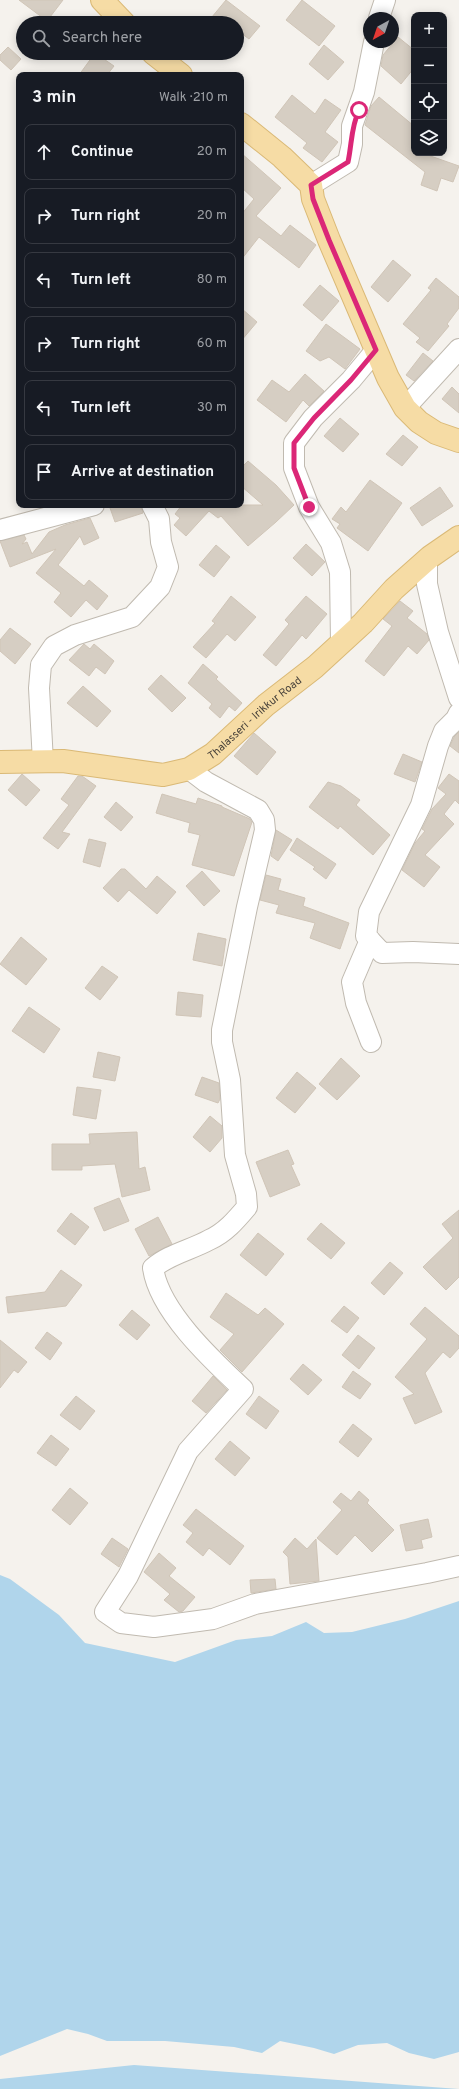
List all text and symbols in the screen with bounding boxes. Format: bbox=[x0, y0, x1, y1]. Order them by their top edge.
north arrow bbox=[363, 12, 399, 48]
map controls bbox=[411, 12, 447, 156]
button: + bbox=[411, 12, 447, 48]
search box bbox=[16, 16, 244, 60]
icon: search bbox=[30, 27, 52, 49]
text: Search here bbox=[62, 29, 142, 48]
button: − bbox=[411, 48, 447, 84]
button: locate bbox=[411, 84, 447, 120]
text: 3 min bbox=[32, 87, 76, 109]
text: Walk · 210 m bbox=[159, 90, 228, 106]
route start bbox=[350, 101, 368, 119]
button: layers bbox=[411, 120, 447, 156]
icon: ahead bbox=[33, 141, 55, 163]
text: Continue bbox=[71, 143, 133, 162]
text: 20 m bbox=[197, 144, 227, 160]
icon: right bbox=[33, 205, 55, 227]
text: Turn right bbox=[71, 207, 140, 226]
text: 20 m bbox=[197, 208, 227, 224]
icon: left bbox=[33, 269, 55, 291]
text: Turn left bbox=[71, 271, 131, 290]
text: 80 m bbox=[197, 272, 227, 288]
icon: right bbox=[33, 333, 55, 355]
text: Turn right bbox=[71, 335, 140, 354]
text: 60 m bbox=[197, 336, 227, 352]
icon: left bbox=[33, 397, 55, 419]
text: Turn left bbox=[71, 399, 131, 418]
text: 30 m bbox=[197, 400, 227, 416]
icon: arrive bbox=[33, 461, 55, 483]
text: Arrive at destination bbox=[71, 463, 214, 482]
route end bbox=[300, 498, 318, 516]
street label: Thalasseri - Irikkur Road bbox=[205, 674, 305, 764]

